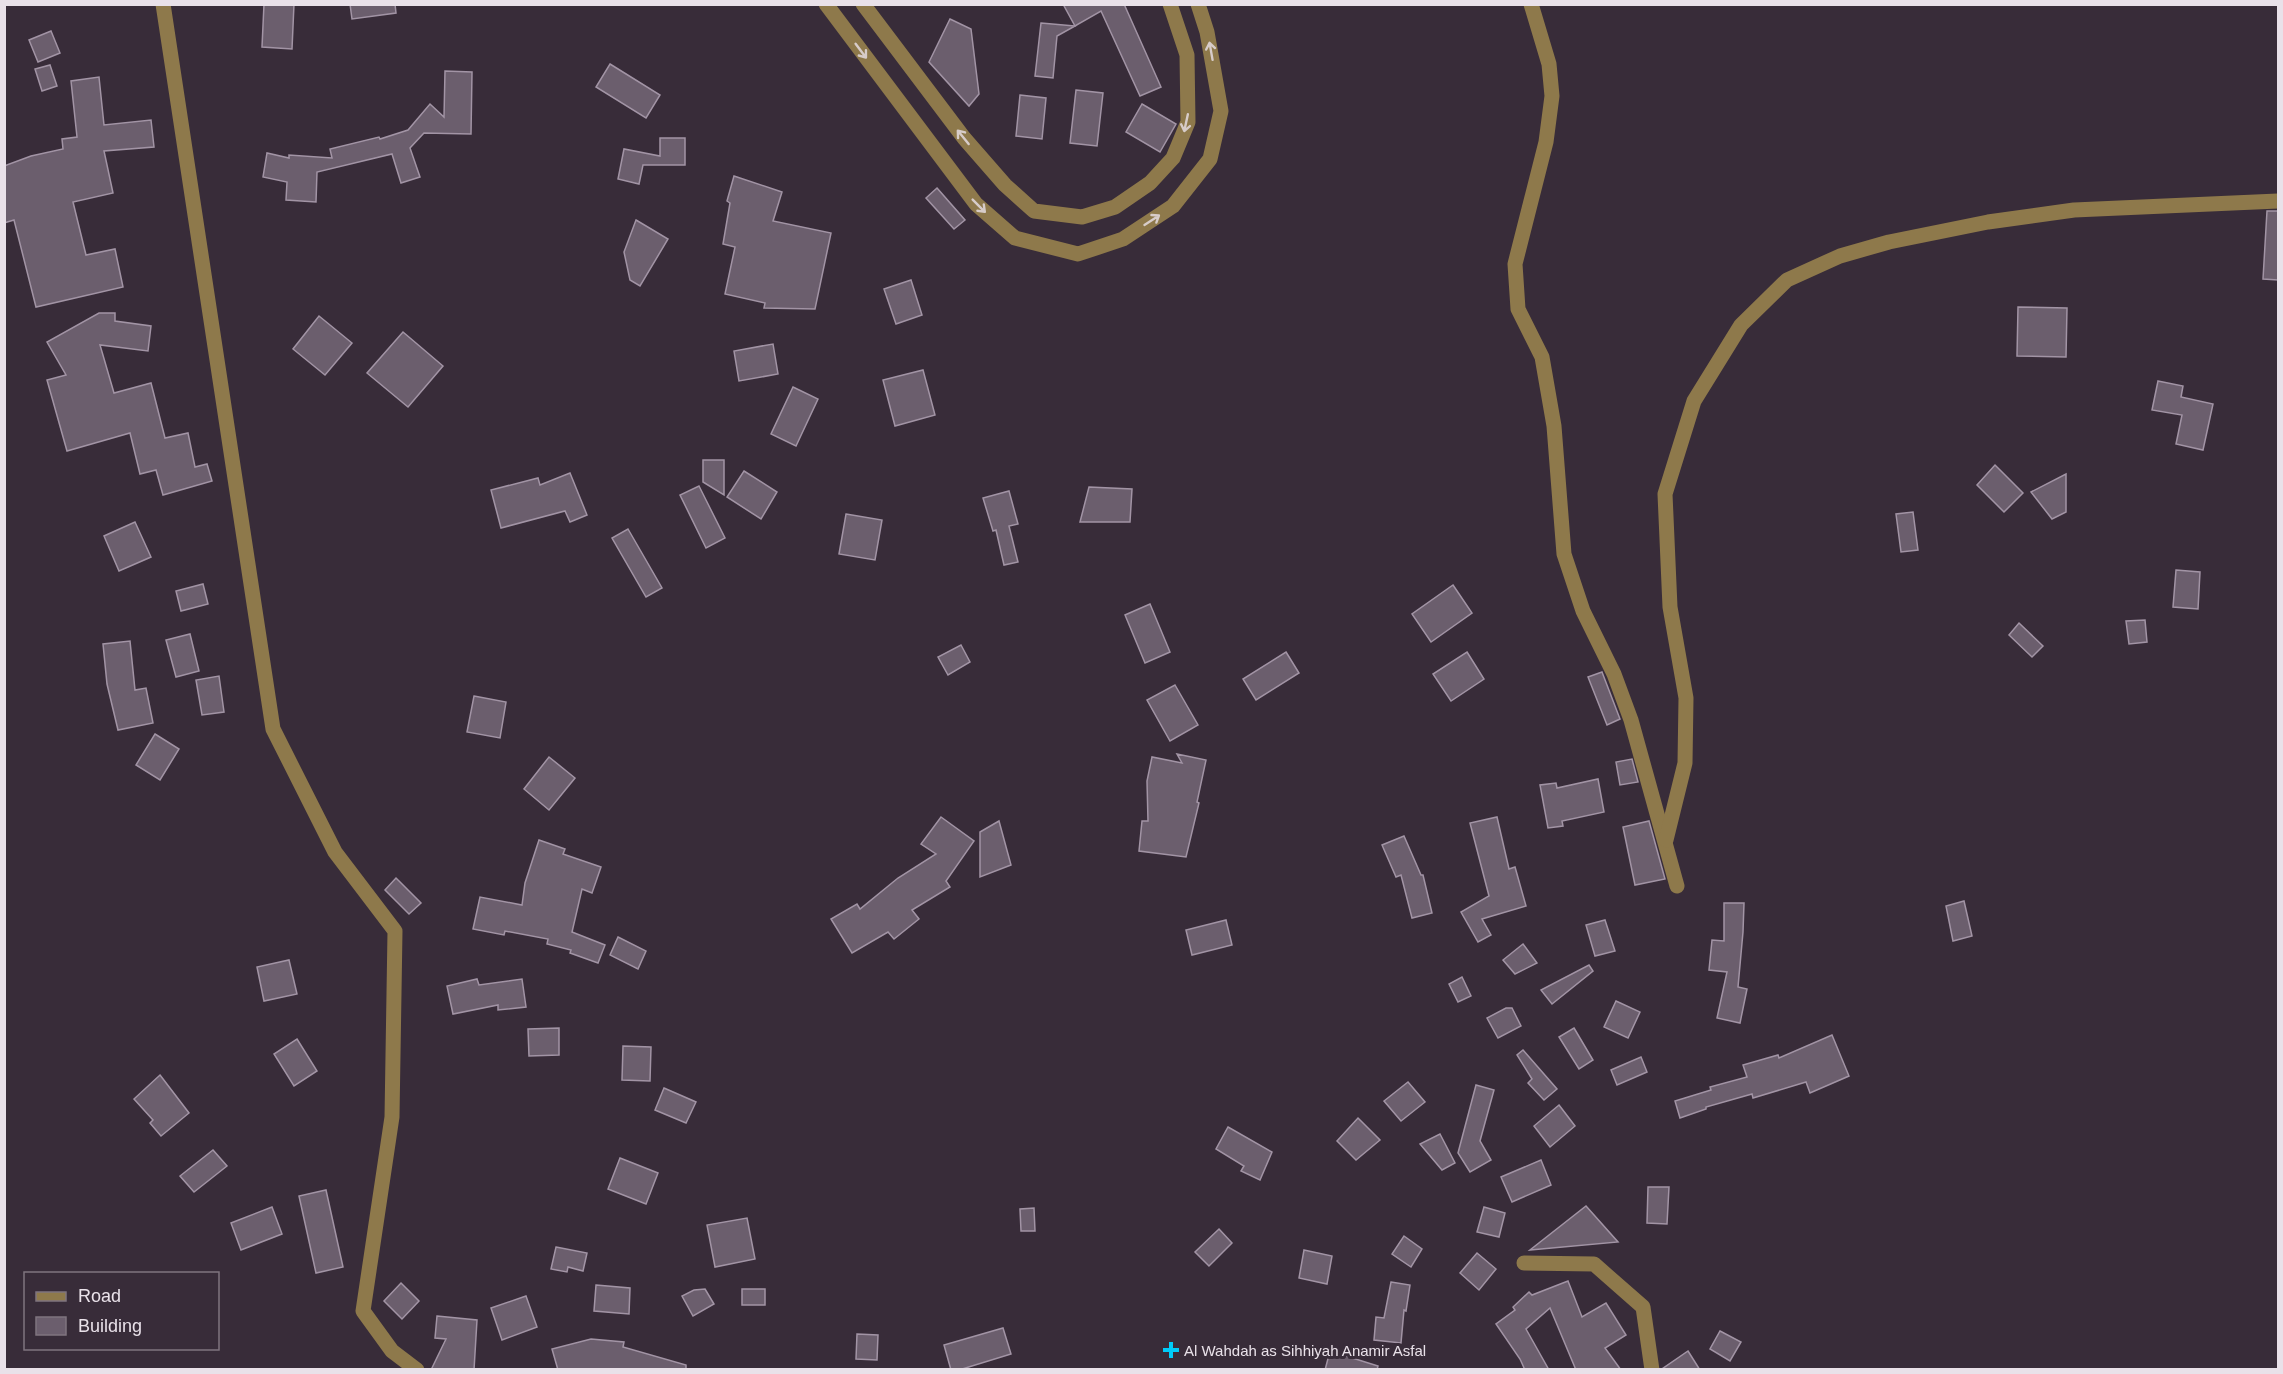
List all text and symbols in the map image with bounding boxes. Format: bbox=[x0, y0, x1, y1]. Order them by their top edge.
one-way arrow bbox=[1205, 42, 1216, 62]
one-way arrow bbox=[854, 43, 867, 59]
one-way arrow bbox=[1180, 113, 1191, 132]
one-way arrow bbox=[957, 129, 970, 145]
one-way arrow bbox=[972, 199, 987, 213]
one-way arrow bbox=[1143, 214, 1160, 226]
legend bbox=[24, 1272, 219, 1350]
text: Road bbox=[78, 1286, 121, 1306]
text: Building bbox=[78, 1316, 142, 1336]
marker: Al Wahdah as Sihhiyah Anamir Asfal bbox=[1162, 1341, 1180, 1359]
place label: Al Wahdah as Sihhiyah Anamir Asfal bbox=[1184, 1342, 1426, 1359]

